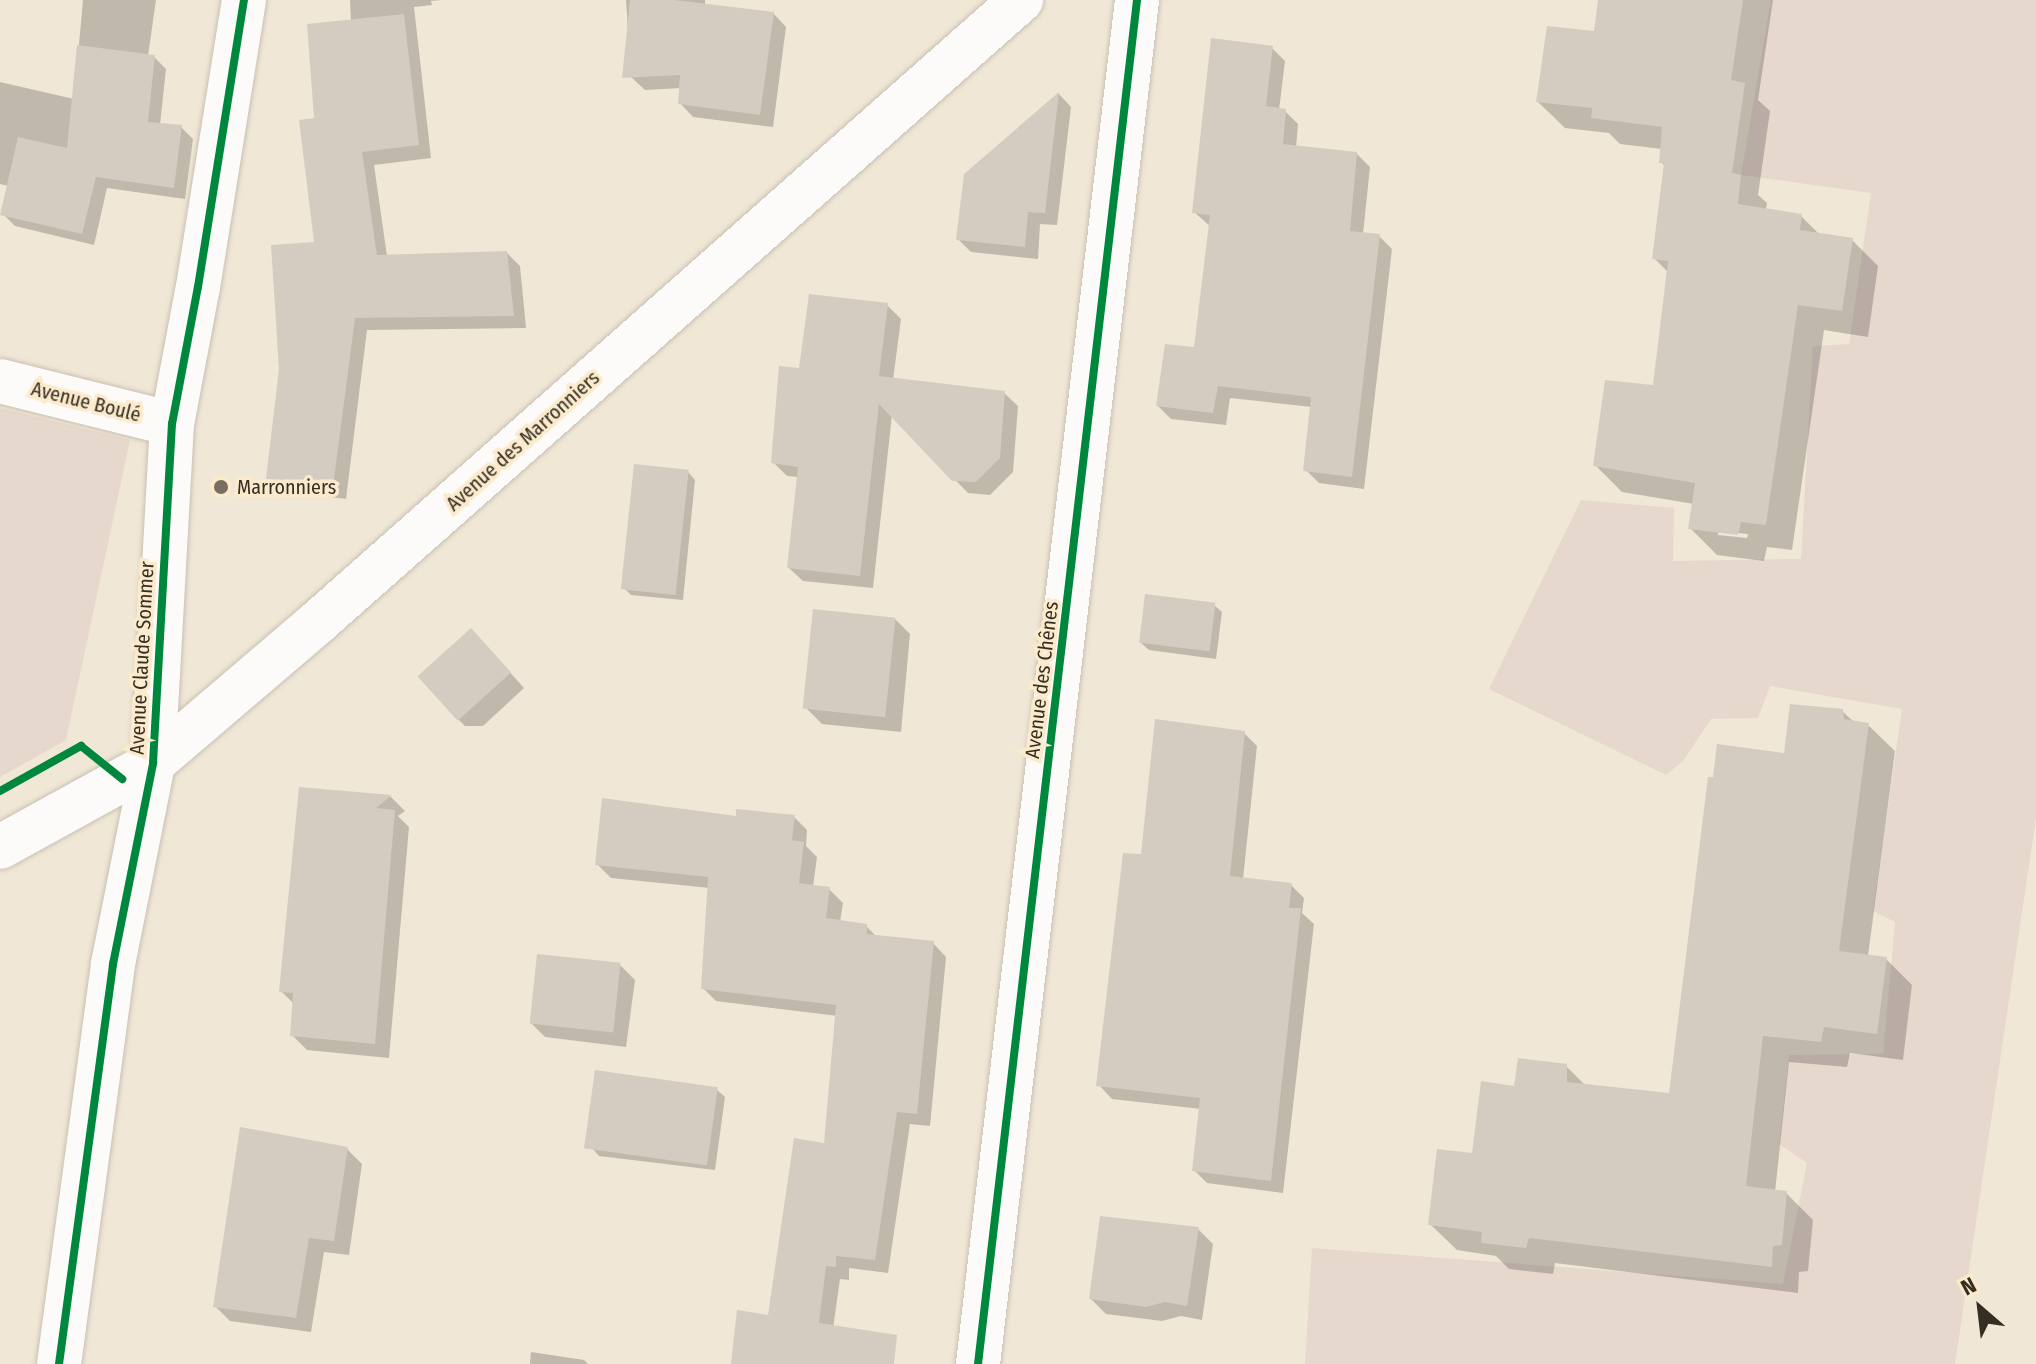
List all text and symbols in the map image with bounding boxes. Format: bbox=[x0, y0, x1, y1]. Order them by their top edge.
street label: Avenue des Marronniers bbox=[441, 366, 605, 516]
street label: Avenue Boulé bbox=[29, 377, 143, 427]
place label: Marronniers bbox=[237, 475, 336, 499]
marker: Marronniers bbox=[212, 478, 230, 496]
street label: Avenue Claude Sommer bbox=[125, 561, 159, 755]
street label: Avenue des Chênes bbox=[1020, 600, 1064, 760]
north arrow bbox=[1940, 1268, 2020, 1348]
text: N bbox=[1956, 1271, 1981, 1301]

